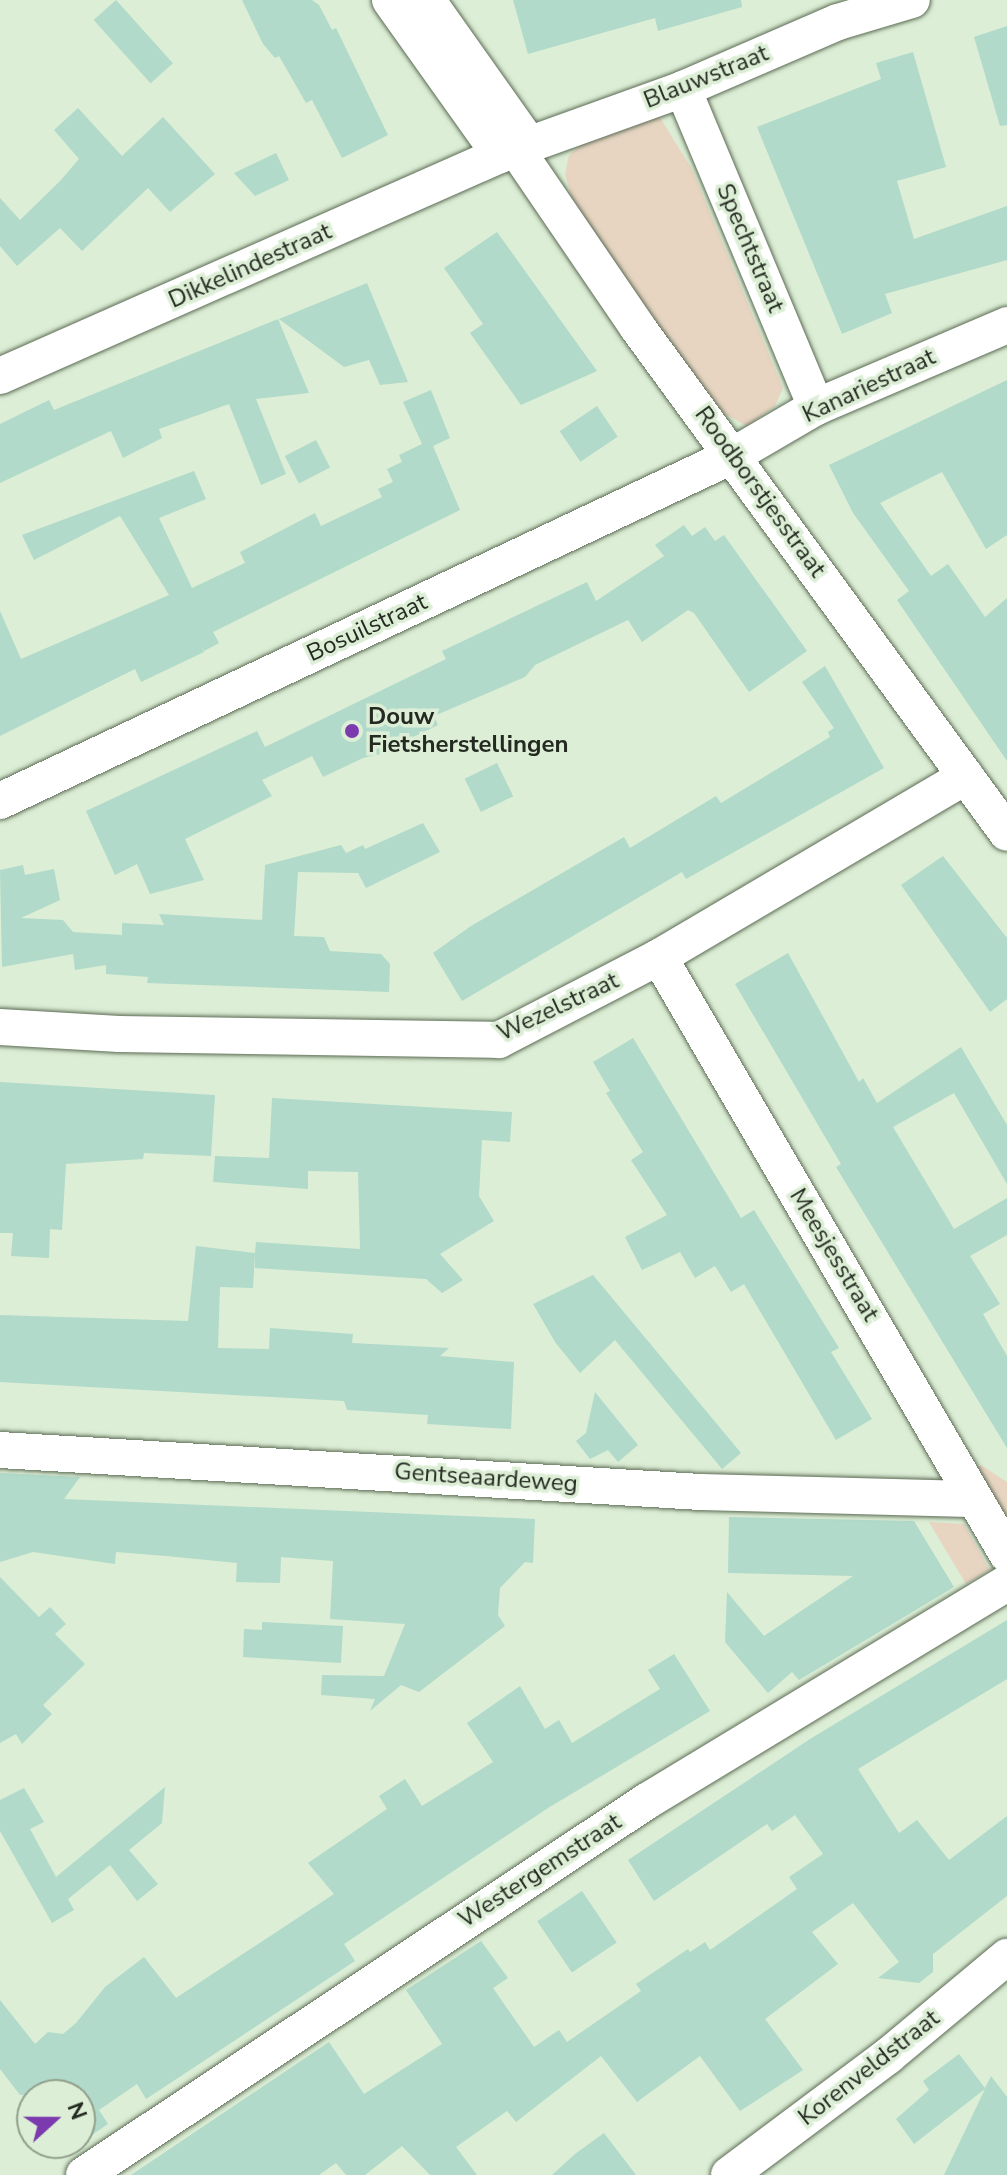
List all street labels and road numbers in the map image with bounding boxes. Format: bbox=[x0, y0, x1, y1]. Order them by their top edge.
street label: Blauwstraat bbox=[640, 39, 772, 115]
street label: Spechtstraat bbox=[710, 179, 790, 317]
street label: Dikkelindestraat bbox=[164, 217, 336, 315]
street label: Kanariestraat bbox=[798, 343, 940, 429]
street label: Roodborstjesstraat bbox=[688, 401, 832, 583]
street label: Bosuilstraat bbox=[302, 588, 432, 668]
street label: Wezelstraat bbox=[493, 966, 623, 1048]
street label: Meesjesstraat bbox=[783, 1183, 885, 1327]
street label: Gentseaardeweg bbox=[393, 1457, 579, 1499]
street label: Westergemstraat bbox=[453, 1808, 627, 1934]
street label: Korenveldstraat bbox=[793, 2004, 945, 2132]

